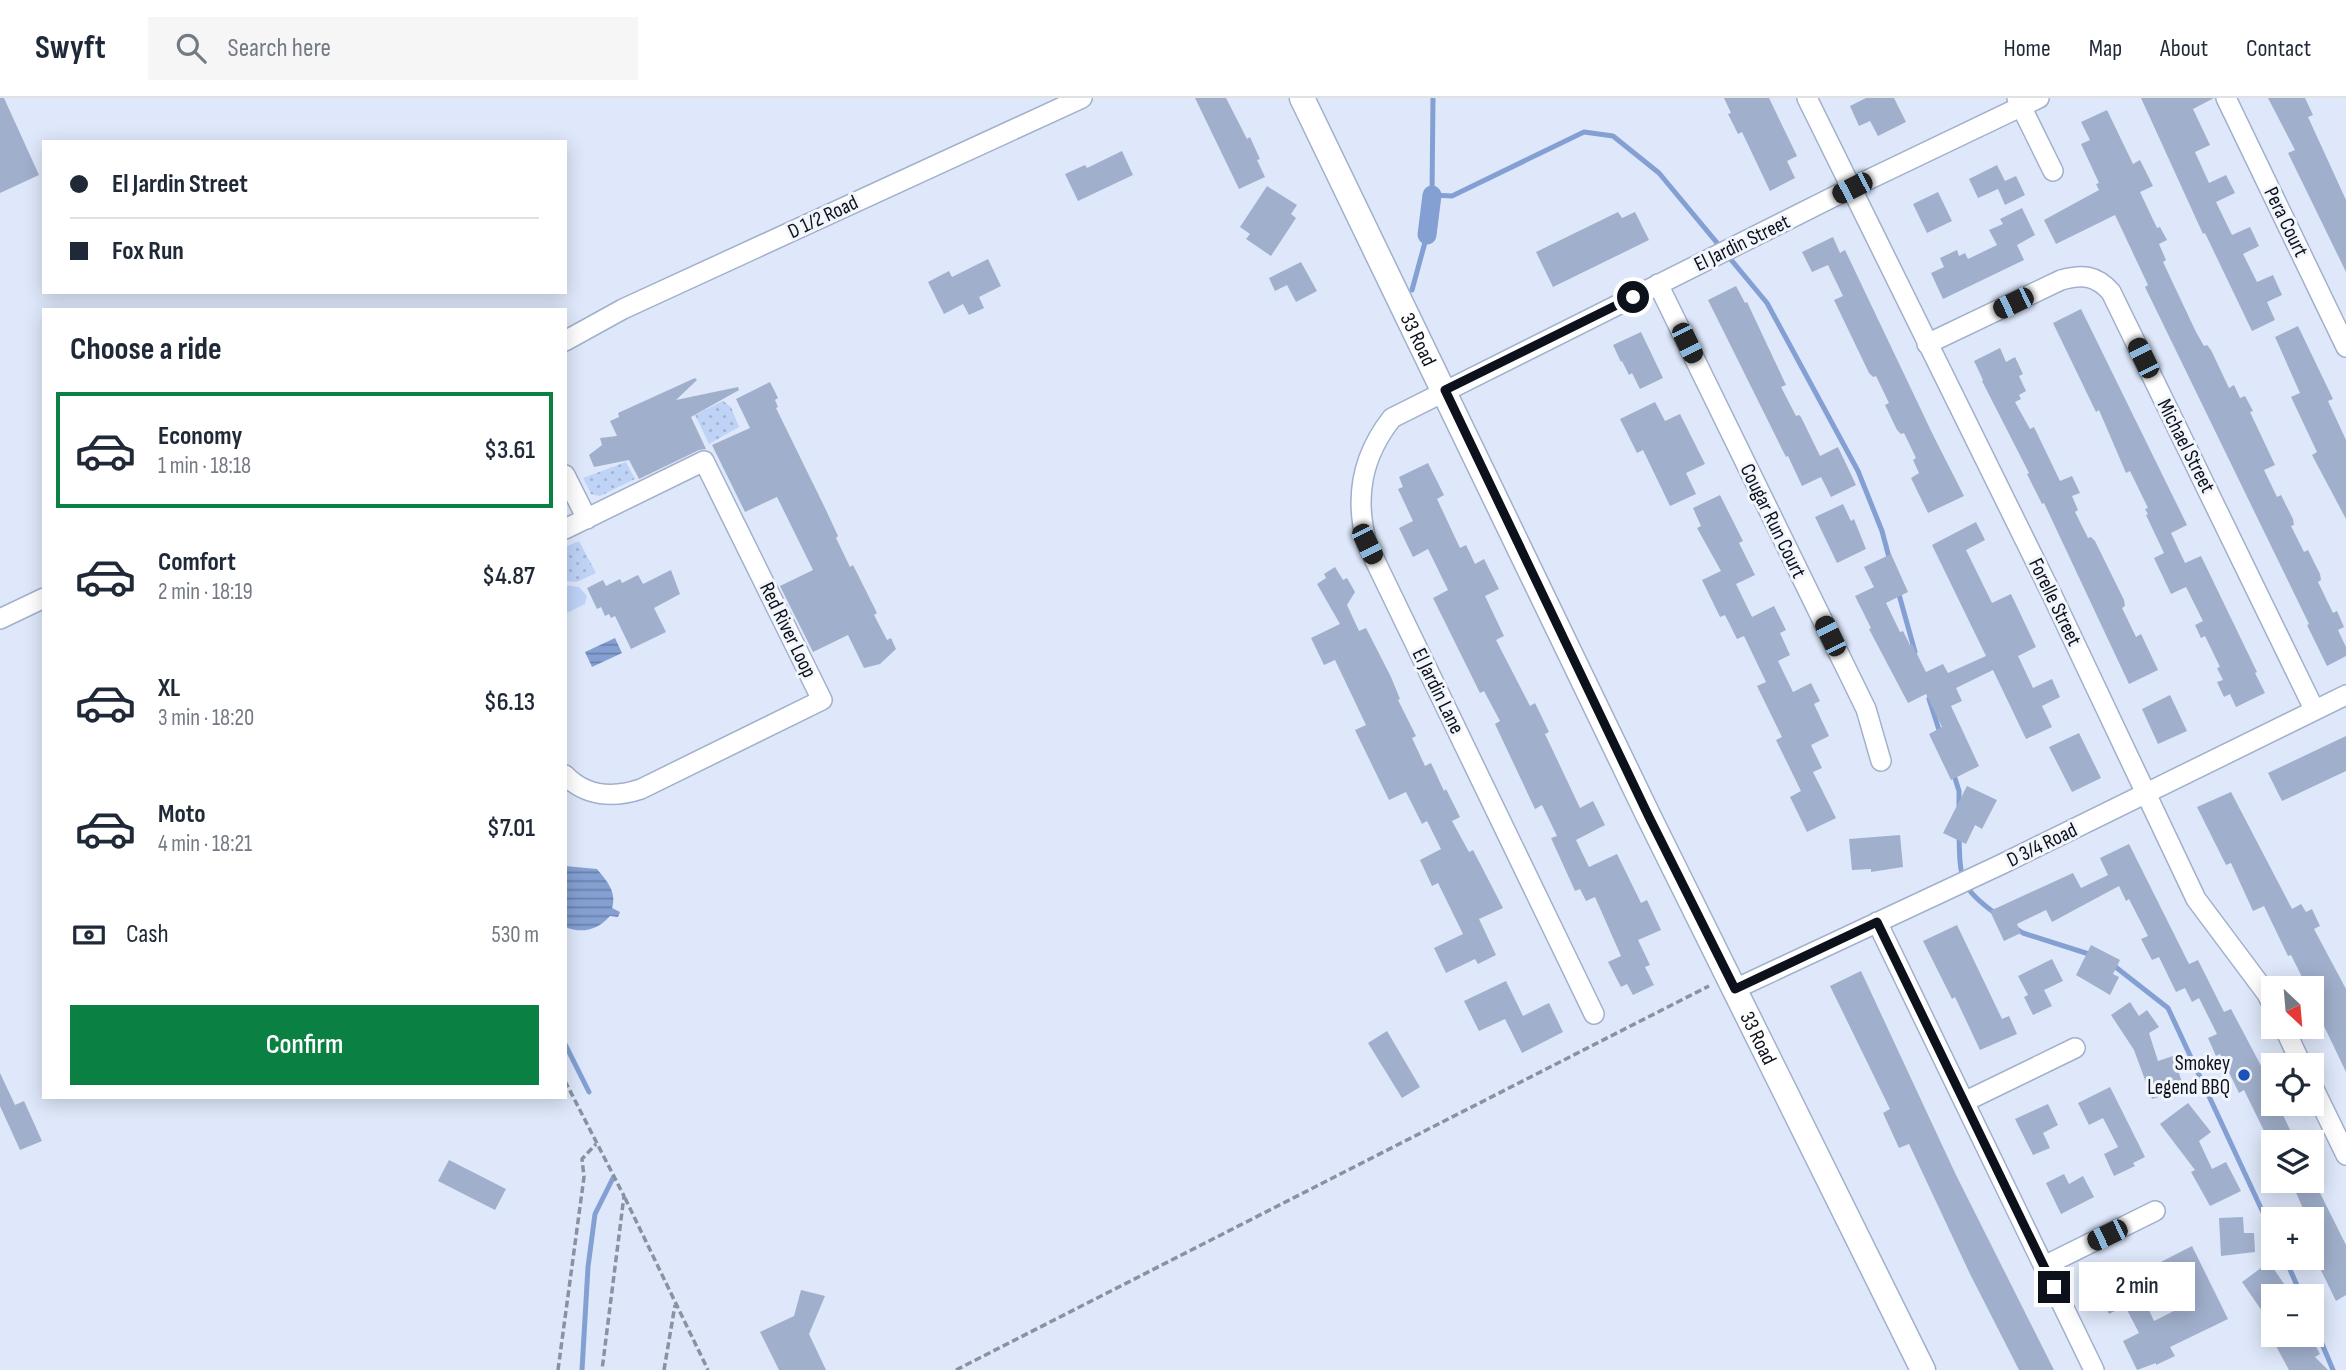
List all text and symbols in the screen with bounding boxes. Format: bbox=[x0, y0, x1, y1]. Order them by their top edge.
search box bbox=[148, 17, 638, 80]
text: Swyft bbox=[35, 28, 106, 68]
icon: search bbox=[172, 29, 210, 67]
text: Search here bbox=[228, 33, 331, 64]
text: Home bbox=[2003, 34, 2051, 63]
text: Map bbox=[2089, 34, 2122, 63]
text: About bbox=[2160, 34, 2208, 63]
text: Contact bbox=[2246, 34, 2311, 63]
text: El Jardin Street bbox=[112, 169, 248, 200]
car bbox=[1829, 169, 1876, 207]
street label: Pera Court bbox=[2258, 183, 2314, 261]
street label: D 1/2 Road bbox=[784, 190, 862, 244]
street label: El Jardin Street bbox=[1690, 209, 1794, 277]
text: Fox Run bbox=[112, 236, 184, 267]
route start bbox=[1617, 281, 1649, 313]
car bbox=[1990, 284, 2037, 322]
street label: 33 Road bbox=[1395, 309, 1442, 370]
car bbox=[1669, 320, 1706, 366]
text: Choose a ride bbox=[70, 330, 222, 369]
car bbox=[2125, 335, 2162, 381]
street label: Michael Street bbox=[2152, 395, 2220, 497]
icon: car bbox=[74, 419, 137, 482]
text: Economy bbox=[158, 421, 242, 452]
text: $3.61 bbox=[484, 435, 535, 466]
text: 1 min · 18:18 bbox=[158, 452, 251, 480]
street label: Cougar Run Court bbox=[1735, 460, 1811, 582]
car bbox=[1349, 521, 1386, 567]
icon: car bbox=[74, 545, 137, 608]
text: Comfort bbox=[158, 547, 236, 578]
street label: Forelle Street bbox=[2023, 554, 2087, 650]
text: $4.87 bbox=[482, 561, 535, 592]
text: 2 min · 18:19 bbox=[158, 578, 253, 606]
street label: Red River Loop bbox=[754, 578, 822, 682]
car bbox=[1812, 613, 1849, 659]
street label: El Jardin Lane bbox=[1407, 644, 1469, 738]
icon: car bbox=[74, 671, 137, 734]
text: XL bbox=[158, 673, 180, 704]
text: $6.13 bbox=[484, 687, 535, 718]
text: 3 min · 18:20 bbox=[158, 704, 254, 732]
icon: car bbox=[74, 797, 137, 860]
text: Moto bbox=[158, 799, 206, 830]
text: $7.01 bbox=[487, 813, 535, 844]
street label: D 3/4 Road bbox=[2003, 817, 2081, 873]
text: 4 min · 18:21 bbox=[158, 830, 252, 858]
icon: cash bbox=[70, 916, 108, 954]
text: Cash bbox=[126, 919, 169, 950]
text: 530 m bbox=[491, 921, 539, 949]
north arrow bbox=[2261, 976, 2324, 1040]
map controls bbox=[2261, 976, 2324, 1347]
button: Confirm bbox=[70, 1005, 539, 1085]
street label: 33 Road bbox=[1735, 1007, 1782, 1069]
place label: Smokey Legend BBQ bbox=[2147, 1051, 2230, 1100]
button: locate bbox=[2261, 1053, 2324, 1116]
marker: Smokey Legend BBQ bbox=[2236, 1067, 2252, 1083]
button: layers bbox=[2261, 1130, 2324, 1193]
button: + bbox=[2261, 1207, 2324, 1270]
car bbox=[2084, 1216, 2131, 1254]
callout: 2 min bbox=[2078, 1262, 2194, 1312]
route end bbox=[2038, 1271, 2070, 1303]
text: 2 min bbox=[2115, 1272, 2159, 1300]
button: − bbox=[2261, 1284, 2324, 1347]

